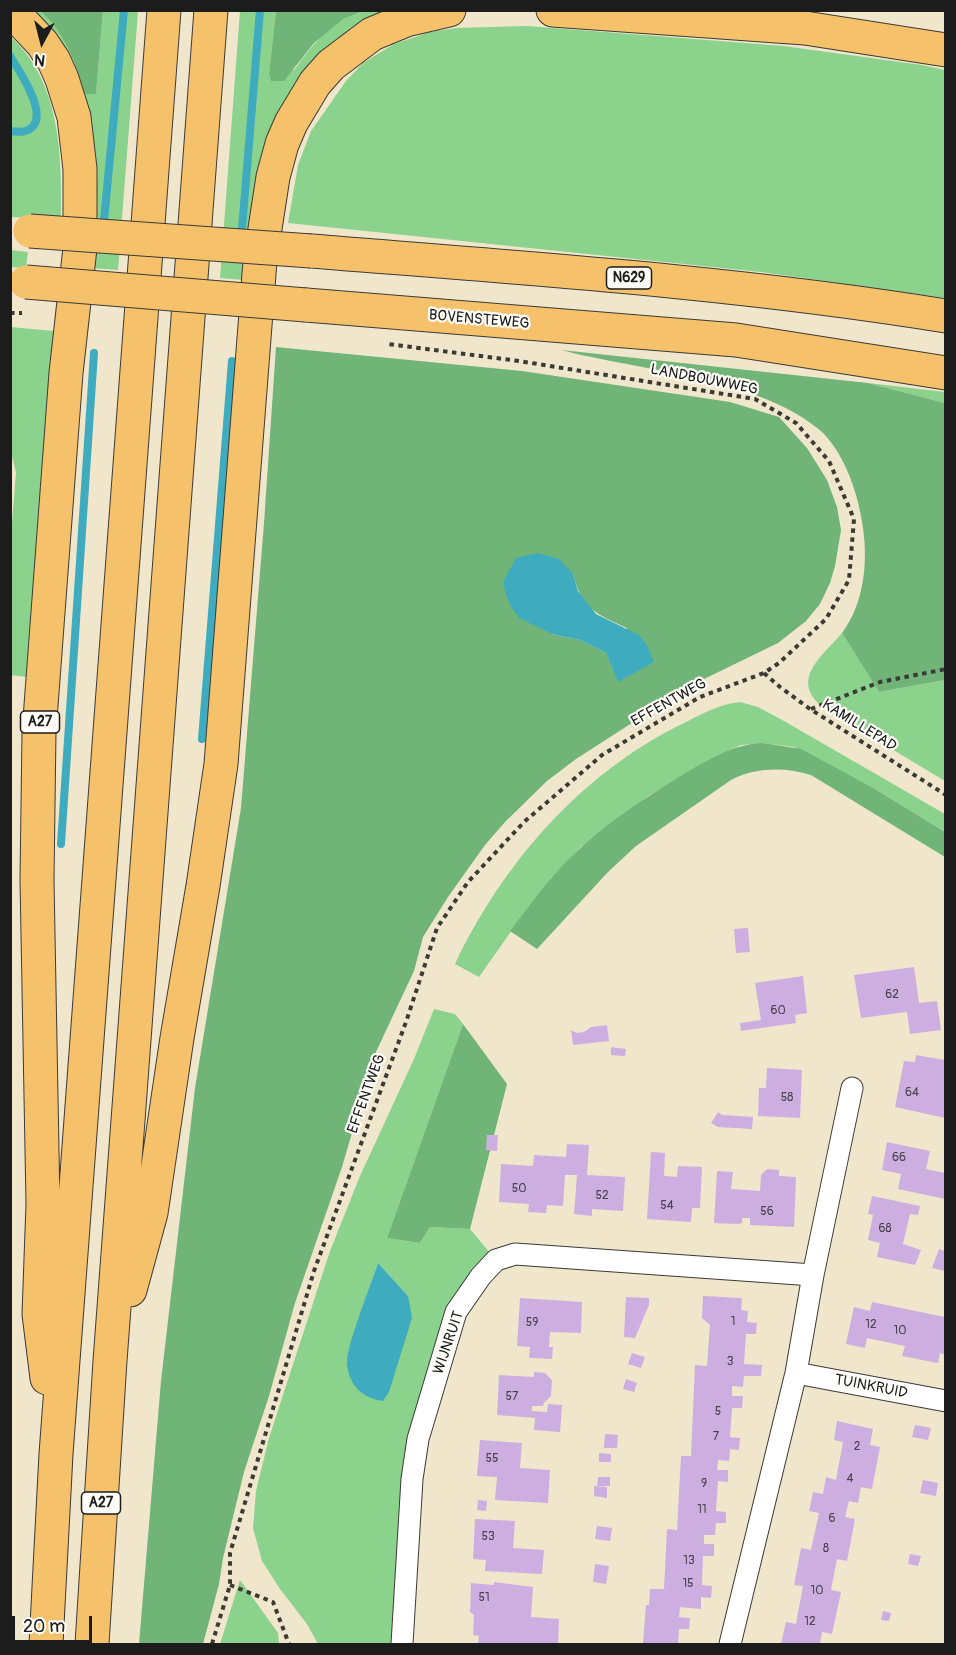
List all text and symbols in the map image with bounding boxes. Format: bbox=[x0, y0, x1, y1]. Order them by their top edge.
north arrow bbox=[12, 12, 72, 72]
text: N bbox=[33, 49, 46, 70]
road number: N629 bbox=[606, 267, 652, 289]
street label: BOVENSTEWEG bbox=[428, 307, 530, 333]
street label: LANDBOUWWEG bbox=[649, 361, 759, 399]
street label: EFFENTWEG bbox=[628, 675, 710, 731]
street label: KAMILLEPAD bbox=[818, 696, 900, 756]
road number: A27 bbox=[20, 711, 60, 733]
house number: 62 bbox=[885, 988, 899, 1002]
house number: 60 bbox=[770, 1004, 786, 1018]
street label: EFFENTWEG bbox=[344, 1052, 390, 1136]
house number: 64 bbox=[905, 1086, 919, 1100]
house number: 58 bbox=[781, 1091, 793, 1105]
house number: 66 bbox=[892, 1151, 906, 1165]
house number: 50 bbox=[512, 1182, 526, 1196]
house number: 52 bbox=[595, 1189, 609, 1203]
house number: 54 bbox=[660, 1199, 674, 1213]
house number: 56 bbox=[760, 1205, 774, 1219]
house number: 68 bbox=[878, 1222, 892, 1236]
street label: WIJNRUIT bbox=[430, 1309, 468, 1377]
house number: 1 bbox=[731, 1315, 735, 1329]
house number: 59 bbox=[526, 1316, 538, 1330]
house number: 12 bbox=[865, 1318, 877, 1332]
house number: 10 bbox=[894, 1324, 906, 1338]
house number: 3 bbox=[727, 1355, 733, 1369]
street label: TUINKRUID bbox=[833, 1371, 909, 1403]
house number: 57 bbox=[506, 1390, 518, 1404]
house number: 5 bbox=[715, 1405, 721, 1419]
house number: 7 bbox=[713, 1430, 719, 1444]
house number: 2 bbox=[854, 1440, 860, 1454]
house number: 55 bbox=[485, 1452, 499, 1466]
house number: 4 bbox=[847, 1472, 853, 1486]
house number: 9 bbox=[701, 1477, 707, 1491]
road number: A27 bbox=[82, 1492, 120, 1514]
house number: 11 bbox=[697, 1503, 707, 1517]
house number: 6 bbox=[829, 1512, 835, 1526]
house number: 53 bbox=[481, 1530, 495, 1544]
house number: 8 bbox=[823, 1542, 829, 1556]
house number: 13 bbox=[683, 1554, 695, 1568]
house number: 15 bbox=[682, 1577, 694, 1591]
house number: 10 bbox=[811, 1584, 823, 1598]
house number: 51 bbox=[478, 1591, 490, 1605]
scale bar bbox=[15, 1604, 94, 1642]
text: 20 m bbox=[23, 1615, 65, 1638]
house number: 12 bbox=[804, 1615, 816, 1629]

